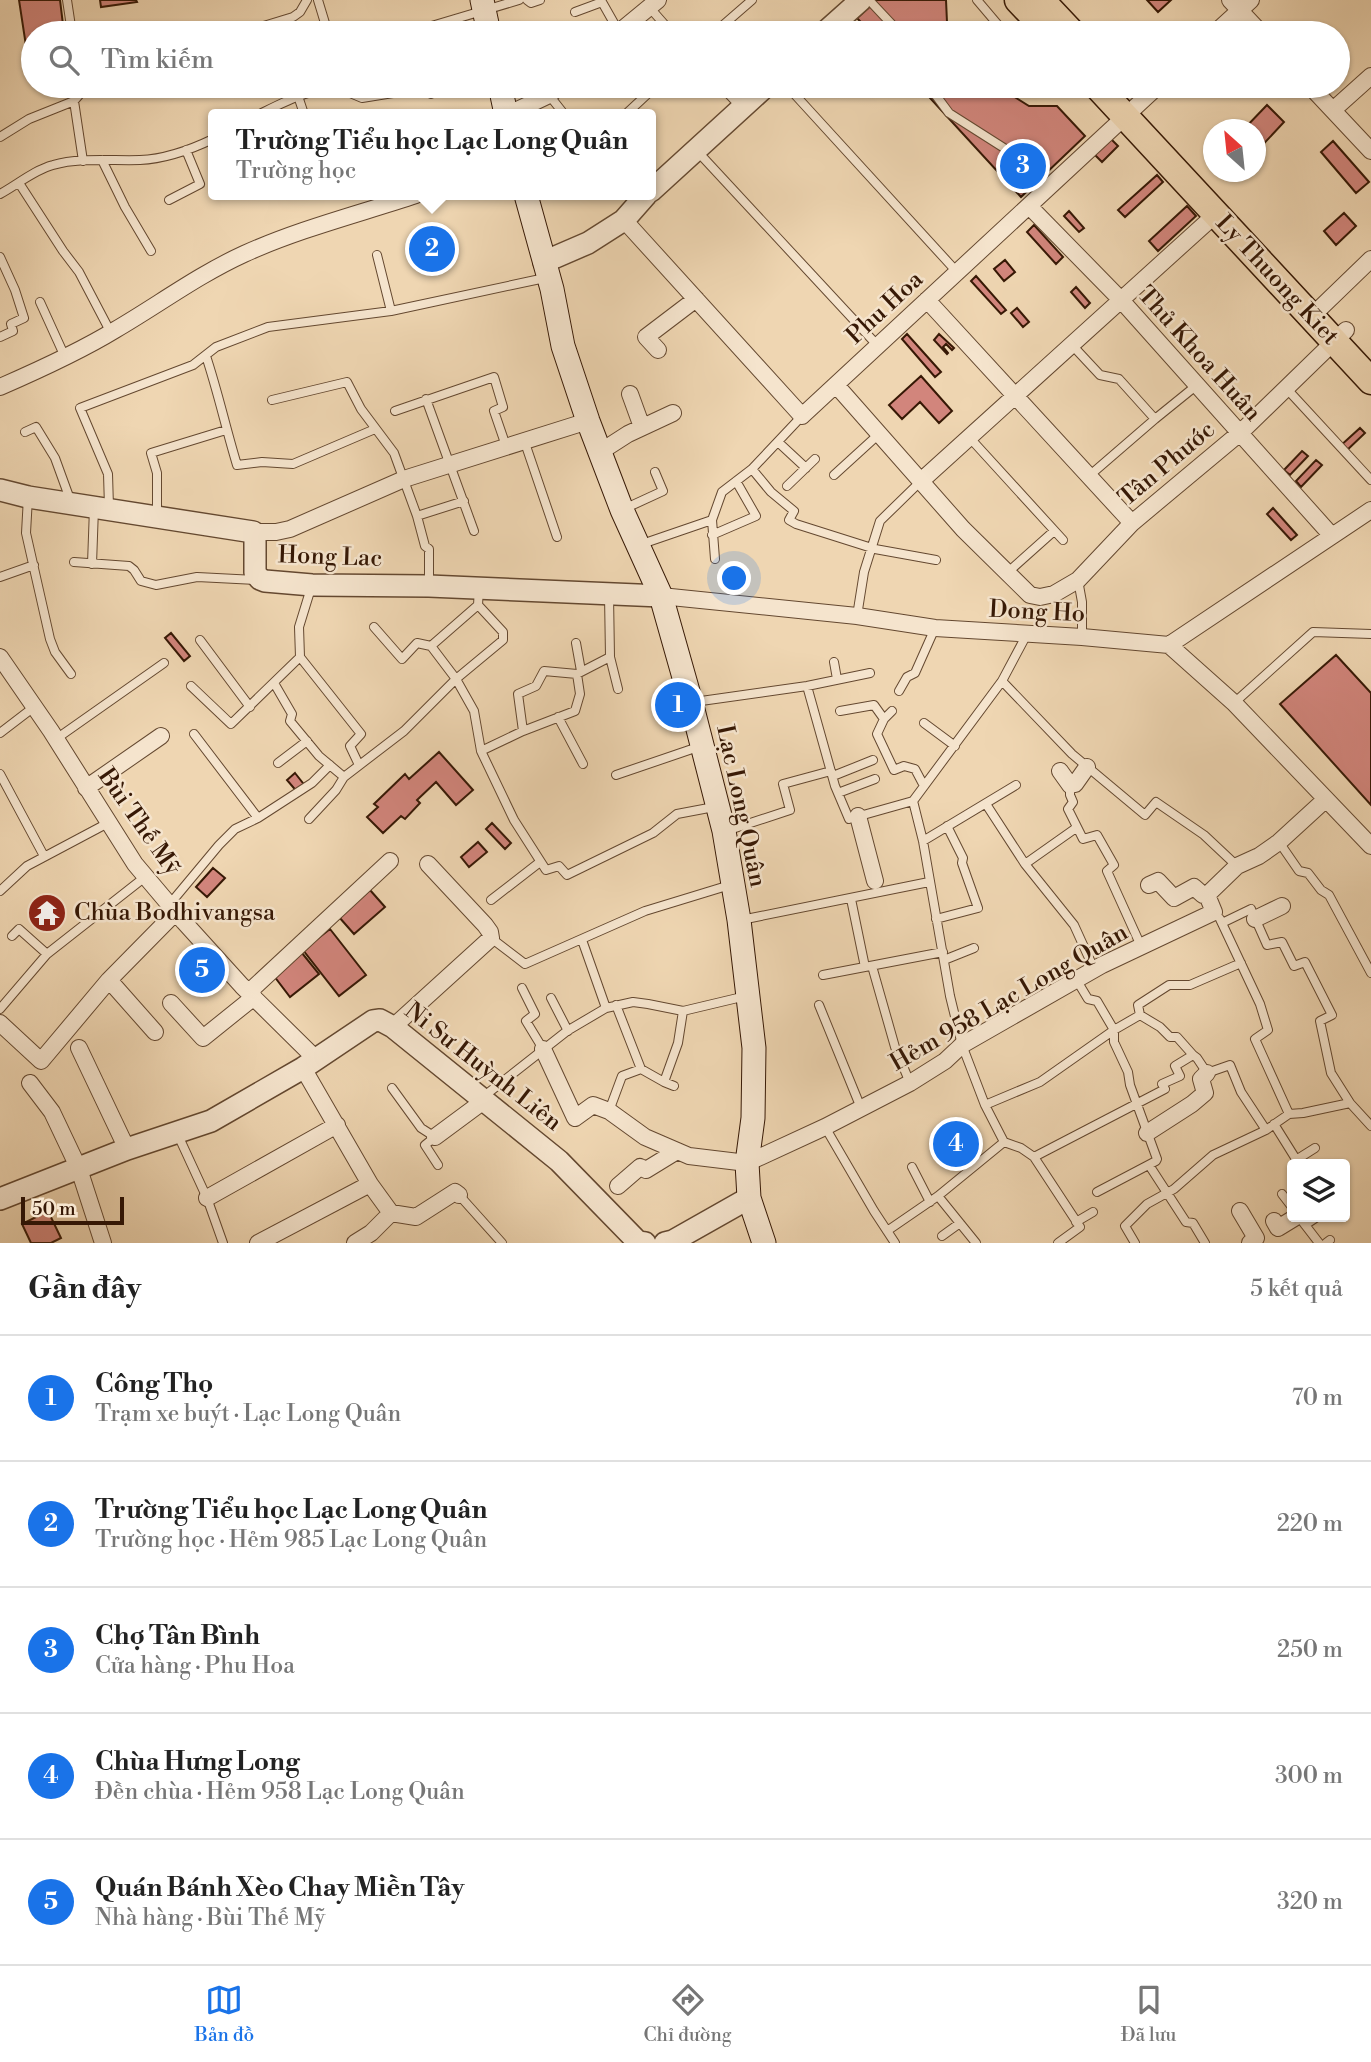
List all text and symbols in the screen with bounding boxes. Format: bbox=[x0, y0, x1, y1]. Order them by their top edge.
search box bbox=[21, 21, 1350, 98]
icon: search bbox=[45, 41, 83, 79]
text: Tìm kiếm bbox=[101, 44, 214, 76]
popup bbox=[208, 109, 656, 200]
north arrow bbox=[1203, 119, 1266, 182]
text: Trường Tiểu học Lạc Long Quân bbox=[236, 125, 628, 157]
pin: 3 bbox=[1000, 140, 1046, 192]
text: Trường học bbox=[236, 157, 356, 185]
street label: Ly Thuong Kiet bbox=[1209, 209, 1345, 352]
pin: 2 bbox=[409, 223, 455, 275]
street label: Phu Hoa bbox=[840, 264, 930, 351]
street label: Thủ Khoa Huân bbox=[1131, 280, 1267, 428]
street label: Tân Phước bbox=[1113, 415, 1221, 513]
street label: Hong Lac bbox=[277, 540, 383, 574]
your location bbox=[717, 561, 751, 595]
street label: Dong Ho bbox=[988, 594, 1086, 630]
pin: 1 bbox=[655, 679, 701, 731]
street label: Lạc Long Quân bbox=[709, 722, 773, 890]
street label: Bùi Thế Mỹ bbox=[91, 762, 187, 882]
temple icon: Chùa Bodhivangsa bbox=[26, 892, 68, 934]
place label: Chùa Bodhivangsa bbox=[74, 898, 276, 928]
street label: Hẻm 958 Lạc Long Quân bbox=[885, 918, 1133, 1078]
pin: 5 bbox=[179, 944, 225, 996]
street label: Ni Sư Huỳnh Liên bbox=[398, 996, 568, 1138]
pin: 4 bbox=[933, 1118, 979, 1170]
map controls bbox=[1287, 1159, 1350, 1222]
button: layers bbox=[1287, 1159, 1350, 1222]
scale bar bbox=[21, 1194, 124, 1226]
text: 50 m bbox=[32, 1197, 76, 1221]
text: Gần đây bbox=[28, 1270, 141, 1308]
text: 5 kết quả bbox=[1250, 1275, 1343, 1303]
text: Công Thọ bbox=[95, 1368, 213, 1400]
text: 1 bbox=[45, 1384, 57, 1412]
text: 70 m bbox=[1292, 1384, 1343, 1412]
text: Trạm xe buýt · Lạc Long Quân bbox=[95, 1400, 401, 1428]
text: Trường Tiểu học Lạc Long Quân bbox=[95, 1494, 487, 1526]
text: 2 bbox=[44, 1510, 58, 1538]
text: 220 m bbox=[1277, 1510, 1343, 1538]
text: Trường học · Hẻm 985 Lạc Long Quân bbox=[95, 1526, 487, 1554]
text: Chợ Tân Bình bbox=[95, 1620, 260, 1652]
text: 3 bbox=[44, 1636, 58, 1664]
text: 250 m bbox=[1277, 1636, 1343, 1664]
text: Cửa hàng · Phu Hoa bbox=[95, 1652, 295, 1680]
text: Chùa Hưng Long bbox=[95, 1746, 300, 1778]
text: 4 bbox=[43, 1762, 59, 1790]
text: 300 m bbox=[1275, 1762, 1343, 1790]
text: Đền chùa · Hẻm 958 Lạc Long Quân bbox=[95, 1778, 465, 1806]
text: Quán Bánh Xèo Chay Miền Tây bbox=[95, 1872, 464, 1904]
text: 5 bbox=[44, 1888, 58, 1916]
text: 320 m bbox=[1277, 1888, 1343, 1916]
text: Nhà hàng · Bùi Thế Mỹ bbox=[95, 1904, 325, 1932]
tab: Bản đồ bbox=[195, 1981, 254, 2047]
tab: Chỉ đường bbox=[644, 1981, 732, 2047]
tab: Đã lưu bbox=[1121, 1981, 1176, 2047]

